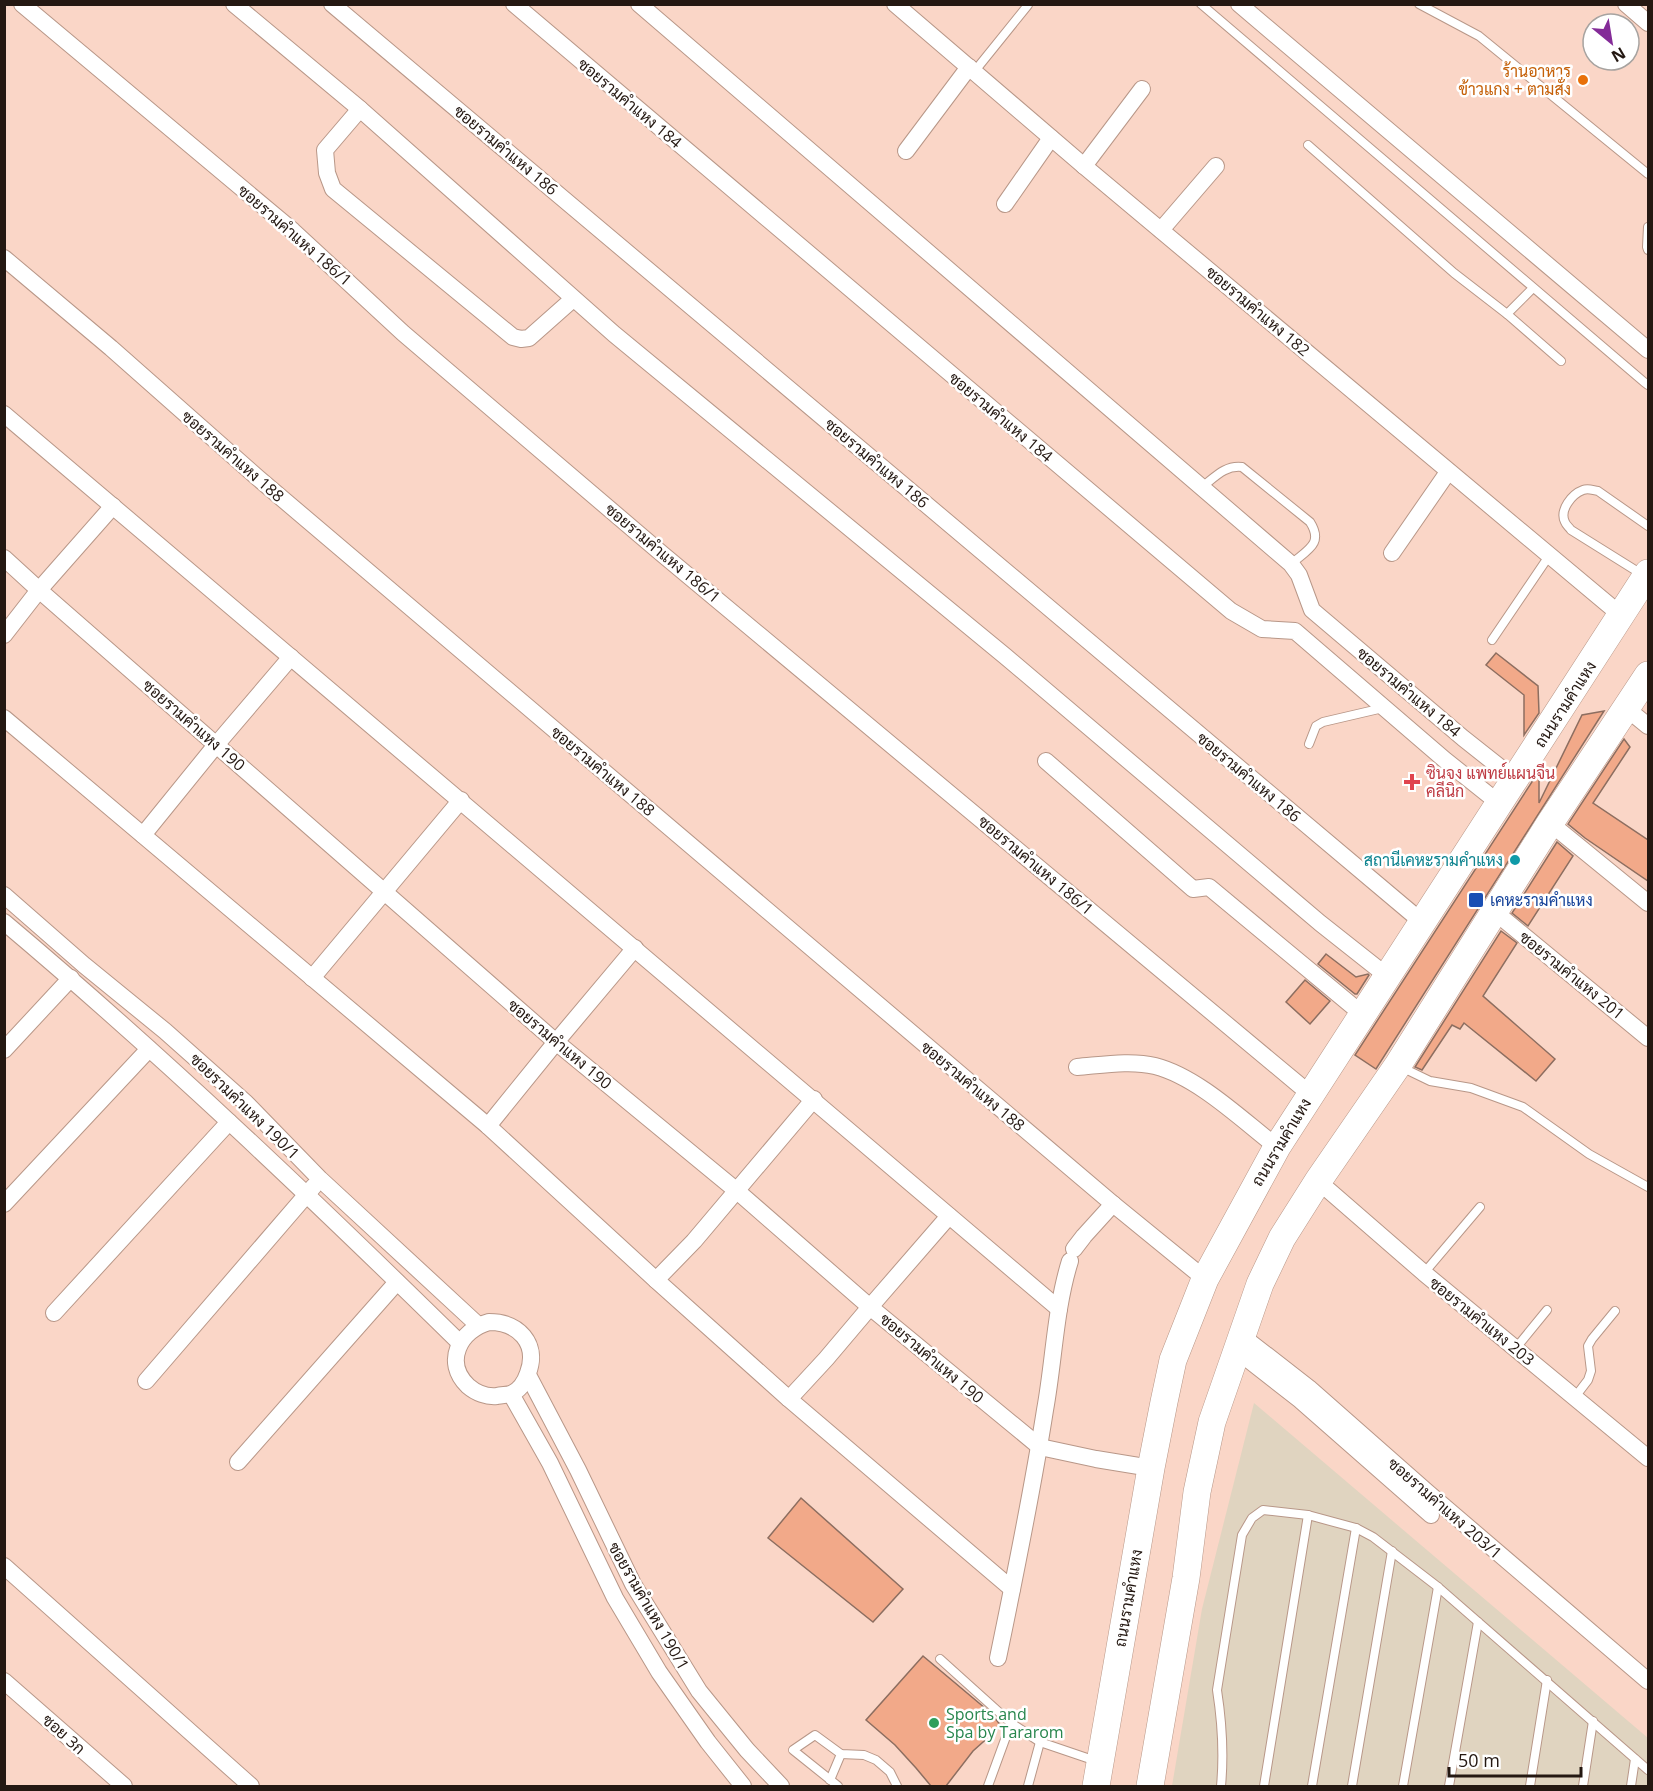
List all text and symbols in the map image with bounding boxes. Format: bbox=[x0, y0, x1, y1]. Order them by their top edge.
north arrow bbox=[1581, 12, 1641, 72]
text: N bbox=[1607, 42, 1630, 68]
street label: ซอยรามคำแหง 184 bbox=[573, 53, 687, 153]
place label: ร้านอาหาร ข้าวแกง + ตามสั่ง bbox=[1458, 60, 1571, 100]
marker: ร้านอาหาร ข้าวแกง + ตามสั่ง bbox=[1576, 73, 1590, 87]
street label: ซอยรามคำแหง 186 bbox=[449, 100, 563, 200]
street label: ซอยรามคำแหง 186/1 bbox=[233, 179, 357, 291]
street label: ซอยรามคำแหง 182 bbox=[1201, 261, 1315, 361]
street label: ซอยรามคำแหง 184 bbox=[944, 367, 1058, 467]
street label: ซอยรามคำแหง 188 bbox=[177, 405, 289, 507]
street label: ซอยรามคำแหง 186 bbox=[820, 413, 934, 513]
street label: ซอยรามคำแหง 186/1 bbox=[601, 498, 725, 608]
street label: ซอยรามคำแหง 184 bbox=[1352, 642, 1466, 742]
street label: ถนนรามคำแหง bbox=[1529, 656, 1601, 752]
street label: ซอยรามคำแหง 190 bbox=[138, 674, 250, 776]
street label: ซอยรามคำแหง 188 bbox=[546, 721, 660, 821]
street label: ซอยรามคำแหง 186 bbox=[1192, 727, 1306, 827]
place label: ซินจง แพทย์แผนจีน คลีนิก bbox=[1426, 761, 1555, 802]
marker: ซินจง แพทย์แผนจีน คลีนิก bbox=[1403, 773, 1421, 791]
street label: ซอยรามคำแหง 186/1 bbox=[974, 810, 1098, 920]
place label: สถานีเคหะรามคำแหง bbox=[1364, 849, 1503, 871]
marker: สถานีเคหะรามคำแหง bbox=[1508, 853, 1522, 867]
place label: เคหะรามคำแหง bbox=[1490, 889, 1593, 911]
marker: เคหะรามคำแหง bbox=[1467, 891, 1485, 909]
street label: ซอยรามคำแหง 201 bbox=[1515, 926, 1629, 1024]
street label: ซอยรามคำแหง 190 bbox=[503, 994, 617, 1094]
street label: ซอยรามคำแหง 188 bbox=[916, 1036, 1030, 1136]
street label: ซอยรามคำแหง 190/1 bbox=[185, 1048, 305, 1164]
street label: ถนนรามคำแหง bbox=[1246, 1094, 1316, 1190]
street label: ซอยรามคำแหง 203 bbox=[1425, 1272, 1539, 1370]
street label: ซอยรามคำแหง 190 bbox=[875, 1308, 989, 1408]
street label: ซอยรามคำแหง 203/1 bbox=[1383, 1452, 1507, 1564]
street label: ซอยรามคำแหง 190/1 bbox=[603, 1538, 695, 1674]
street label: ถนนรามคำแหง bbox=[1109, 1547, 1147, 1649]
place label: Sports and Spa by Tararom bbox=[946, 1703, 1064, 1743]
street label: ซอย 3ก bbox=[38, 1709, 90, 1759]
marker: Sports and Spa by Tararom bbox=[927, 1716, 941, 1730]
scale bar bbox=[1449, 1740, 1581, 1778]
text: 50 m bbox=[1458, 1748, 1500, 1772]

